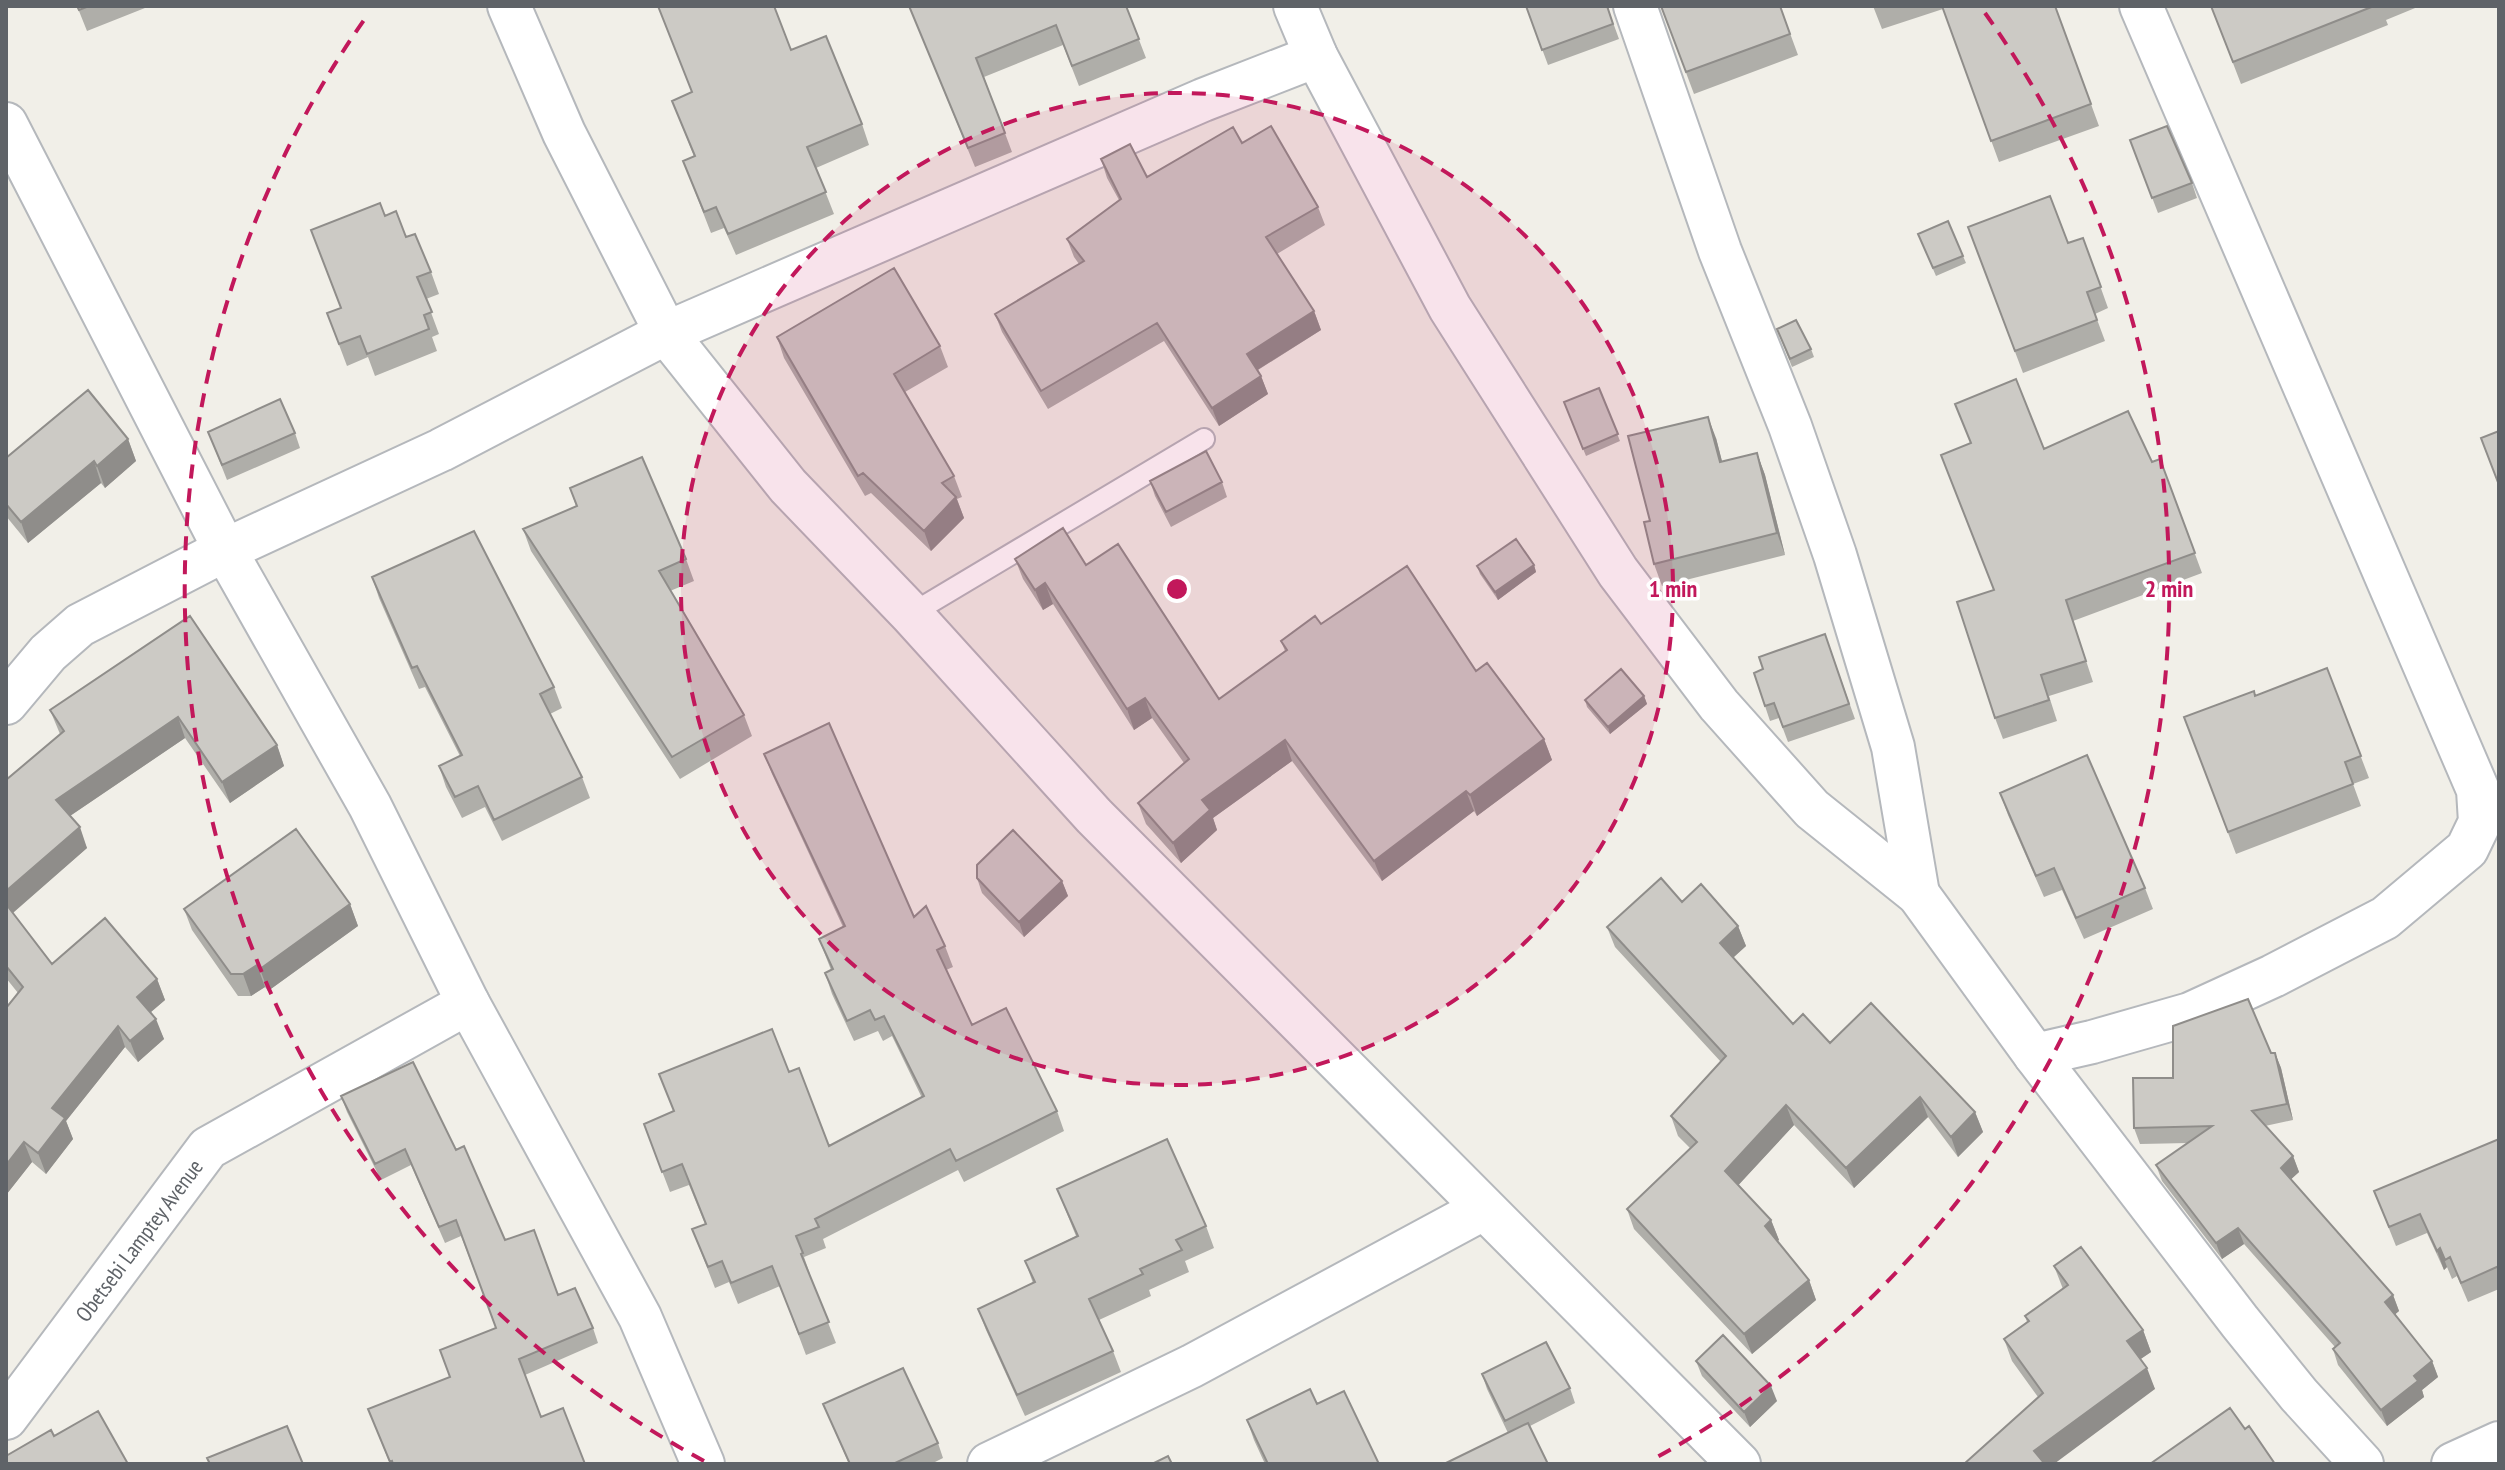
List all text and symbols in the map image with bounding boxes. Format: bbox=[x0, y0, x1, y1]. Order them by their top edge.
text: 1 min bbox=[1649, 573, 1697, 604]
text: 2 min bbox=[2145, 573, 2193, 604]
centre of rings bbox=[1163, 575, 1191, 603]
street label: Obetsebi Lamptey Avenue bbox=[69, 1153, 209, 1327]

